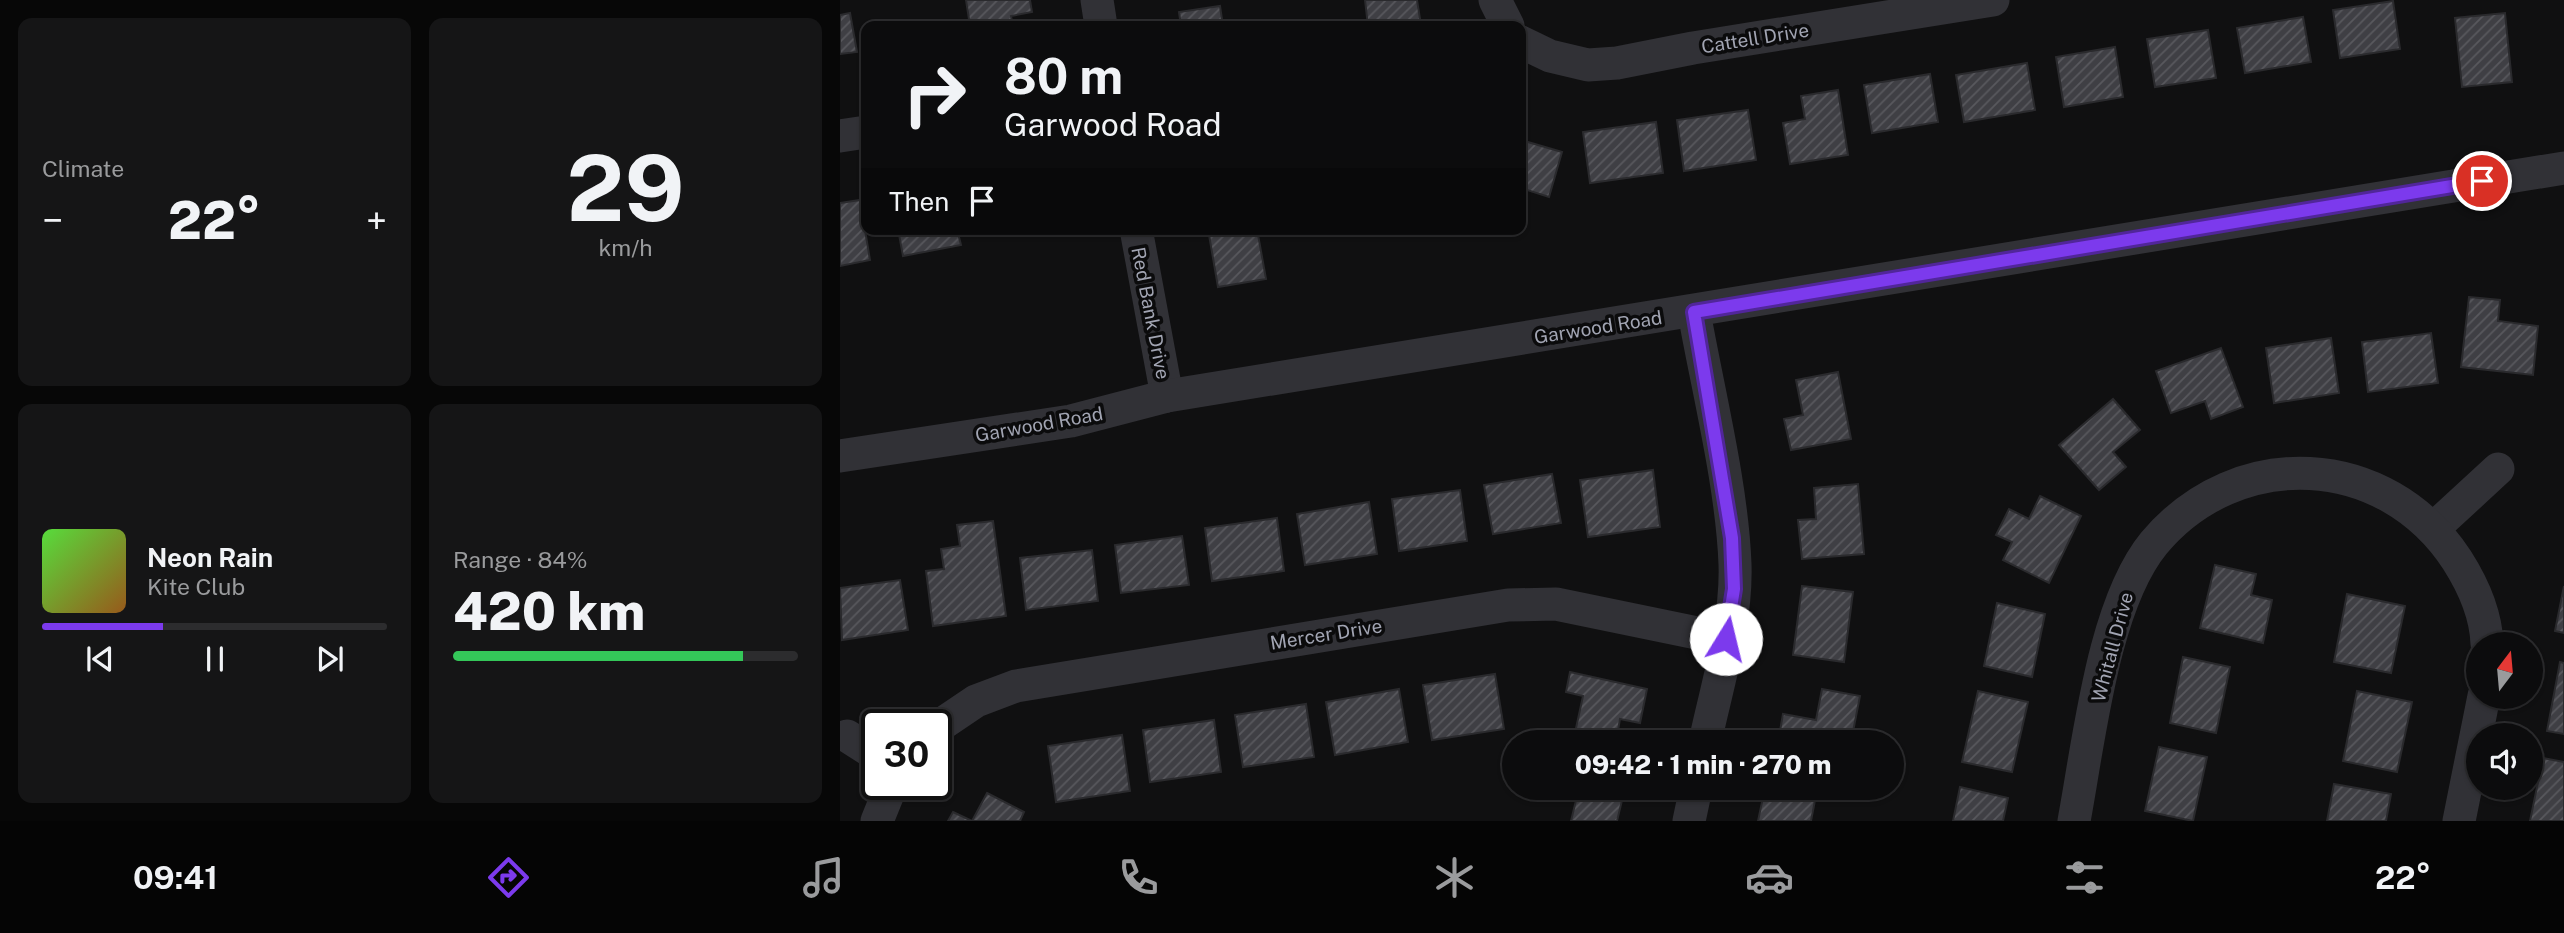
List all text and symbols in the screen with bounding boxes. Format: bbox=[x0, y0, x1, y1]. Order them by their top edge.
street label: Cattell Drive bbox=[1700, 19, 1810, 57]
text: 80 m bbox=[1004, 47, 1123, 105]
icon: right bbox=[889, 49, 980, 140]
text: Garwood Road bbox=[1004, 106, 1222, 143]
text: 29 bbox=[567, 135, 684, 241]
pin bbox=[2452, 151, 2512, 211]
text: Climate bbox=[42, 155, 124, 182]
icon: arrive bbox=[2463, 162, 2501, 200]
icon: arrive bbox=[963, 182, 1001, 220]
text: Then bbox=[889, 186, 949, 217]
text: 22° bbox=[168, 190, 261, 251]
text: − bbox=[42, 198, 63, 243]
text: + bbox=[366, 198, 387, 243]
text: km/h bbox=[598, 234, 653, 261]
street label: Red Bank Drive bbox=[1127, 245, 1175, 381]
street label: Garwood Road bbox=[1532, 306, 1664, 348]
street label: Garwood Road bbox=[973, 402, 1105, 446]
text: Neon Rain bbox=[147, 542, 273, 573]
text: Range · 84% bbox=[453, 546, 588, 573]
text: Kite Club bbox=[147, 573, 245, 600]
text: 420 km bbox=[453, 581, 645, 642]
street label: Whitall Drive bbox=[2087, 590, 2137, 704]
position arrow bbox=[1689, 602, 1763, 676]
street label: Mercer Drive bbox=[1268, 614, 1384, 654]
north arrow bbox=[2466, 632, 2543, 709]
map controls bbox=[2466, 632, 2543, 800]
icon: previous bbox=[81, 640, 119, 678]
icon: pause bbox=[196, 640, 234, 678]
icon: next bbox=[311, 640, 349, 678]
speed limit sign: 30 bbox=[861, 709, 952, 800]
button: sound bbox=[2466, 723, 2543, 800]
text: 09:42 · 1 min · 270 m bbox=[1575, 749, 1831, 780]
icon: directions bbox=[484, 853, 533, 902]
icon: music bbox=[799, 853, 848, 902]
icon: phone bbox=[1114, 853, 1163, 902]
icon: climate bbox=[1430, 853, 1479, 902]
icon: car bbox=[1745, 853, 1794, 902]
icon: filters bbox=[2060, 853, 2109, 902]
text: 09:41 bbox=[133, 859, 218, 896]
text: 22° bbox=[2375, 859, 2431, 896]

